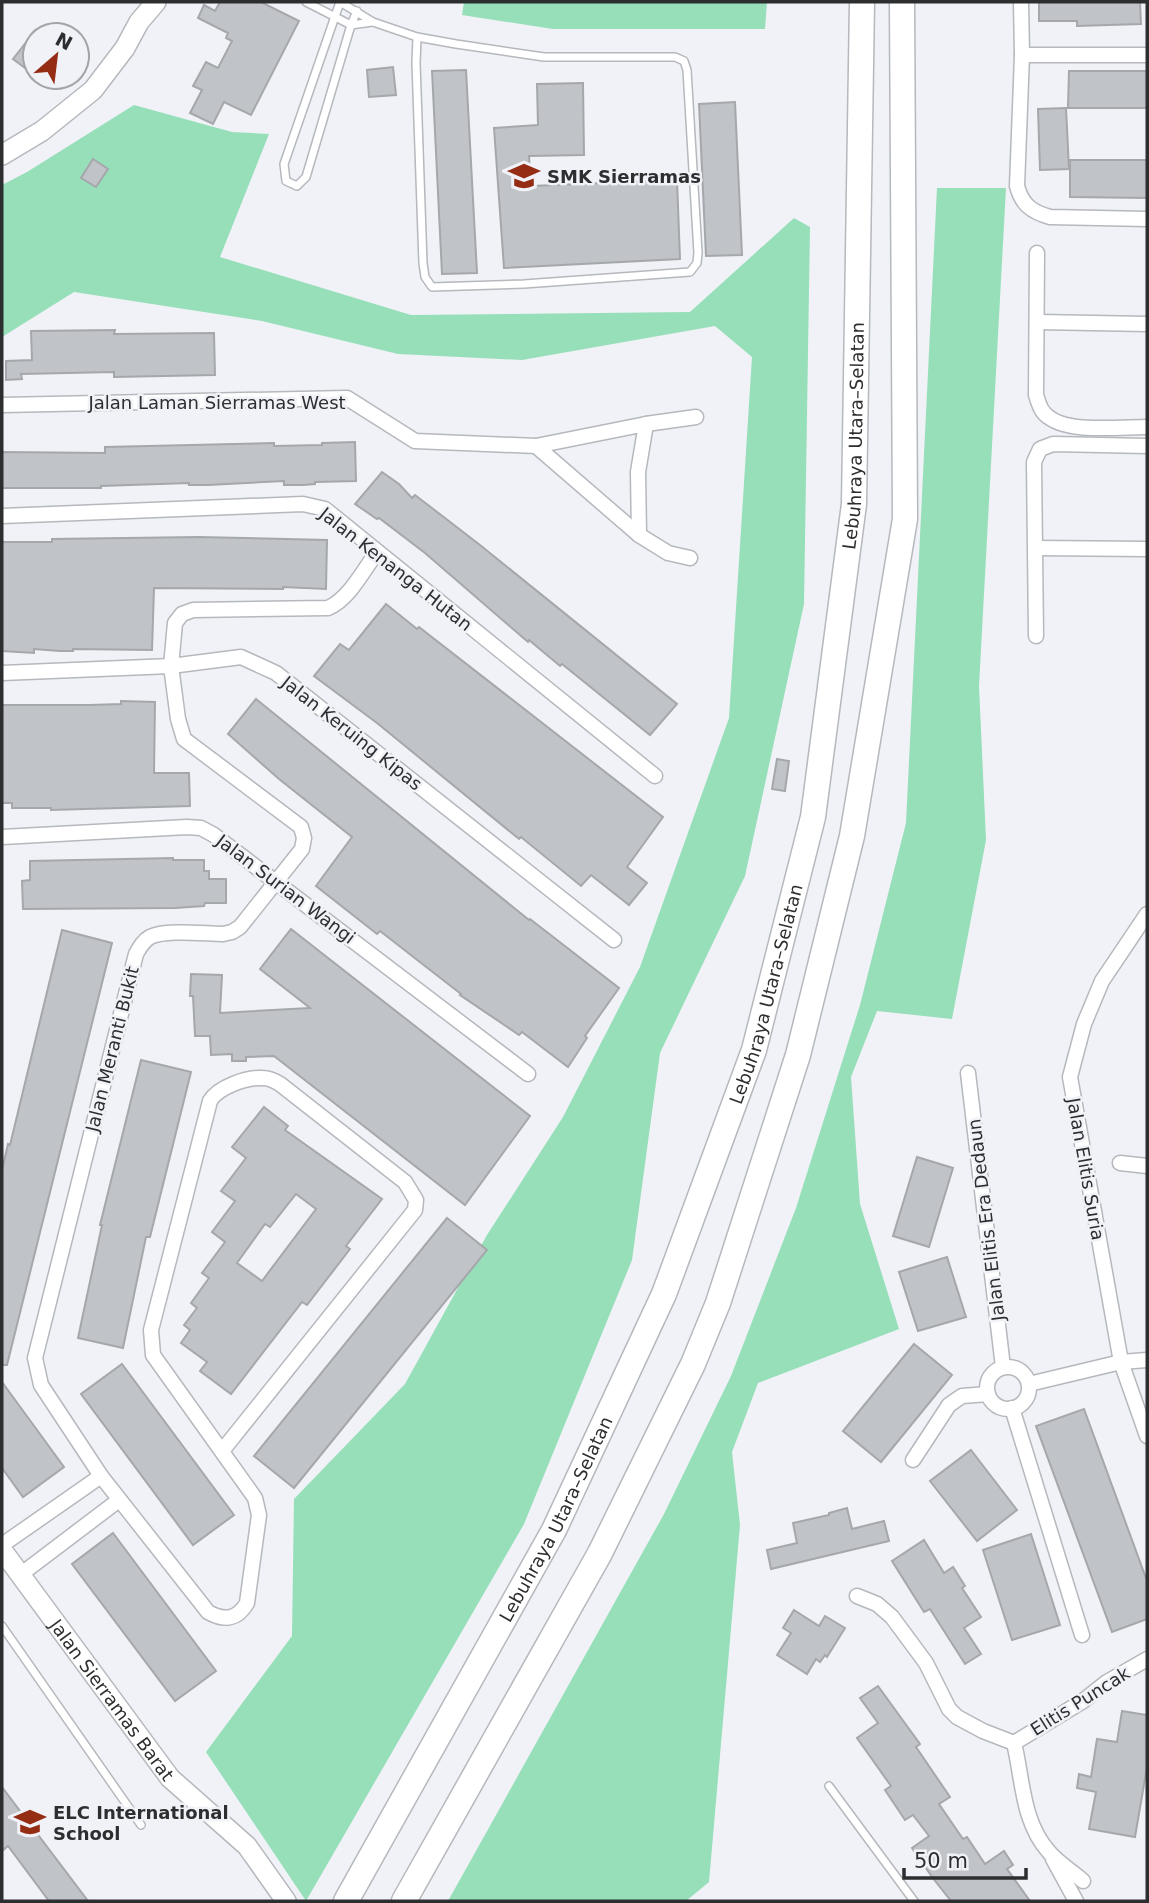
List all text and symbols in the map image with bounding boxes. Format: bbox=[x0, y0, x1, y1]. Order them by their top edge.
north arrow bbox=[21, 21, 91, 91]
text: N bbox=[52, 28, 76, 54]
school or university icon: SMK Sierramas bbox=[507, 159, 541, 193]
place label: SMK Sierramas bbox=[547, 166, 701, 187]
street label: Lebuhraya Utara–Selatan bbox=[838, 322, 867, 551]
street label: Jalan Laman Sierramas West bbox=[87, 392, 346, 413]
street label: Jalan Kenanga Hutan bbox=[315, 502, 477, 635]
street label: Jalan Keruing Kipas bbox=[277, 671, 426, 794]
street label: Jalan Surian Wangi bbox=[212, 829, 360, 948]
street label: Lebuhraya Utara–Selatan bbox=[725, 882, 806, 1107]
street label: Jalan Meranti Bukit bbox=[81, 964, 143, 1135]
street label: Jalan Elitis Suria bbox=[1063, 1095, 1109, 1242]
street label: Jalan Elitis Era Dedaun bbox=[963, 1118, 1009, 1323]
street label: Lebuhraya Utara–Selatan bbox=[494, 1413, 616, 1625]
street label: Jalan Sierramas Barat bbox=[45, 1614, 179, 1785]
street label: Elitis Puncak bbox=[1026, 1662, 1134, 1740]
place label: ELC International School bbox=[53, 1802, 229, 1844]
school or university icon: ELC International School bbox=[13, 1805, 47, 1839]
scale bar bbox=[904, 1836, 1026, 1880]
text: 50 m bbox=[914, 1849, 968, 1873]

